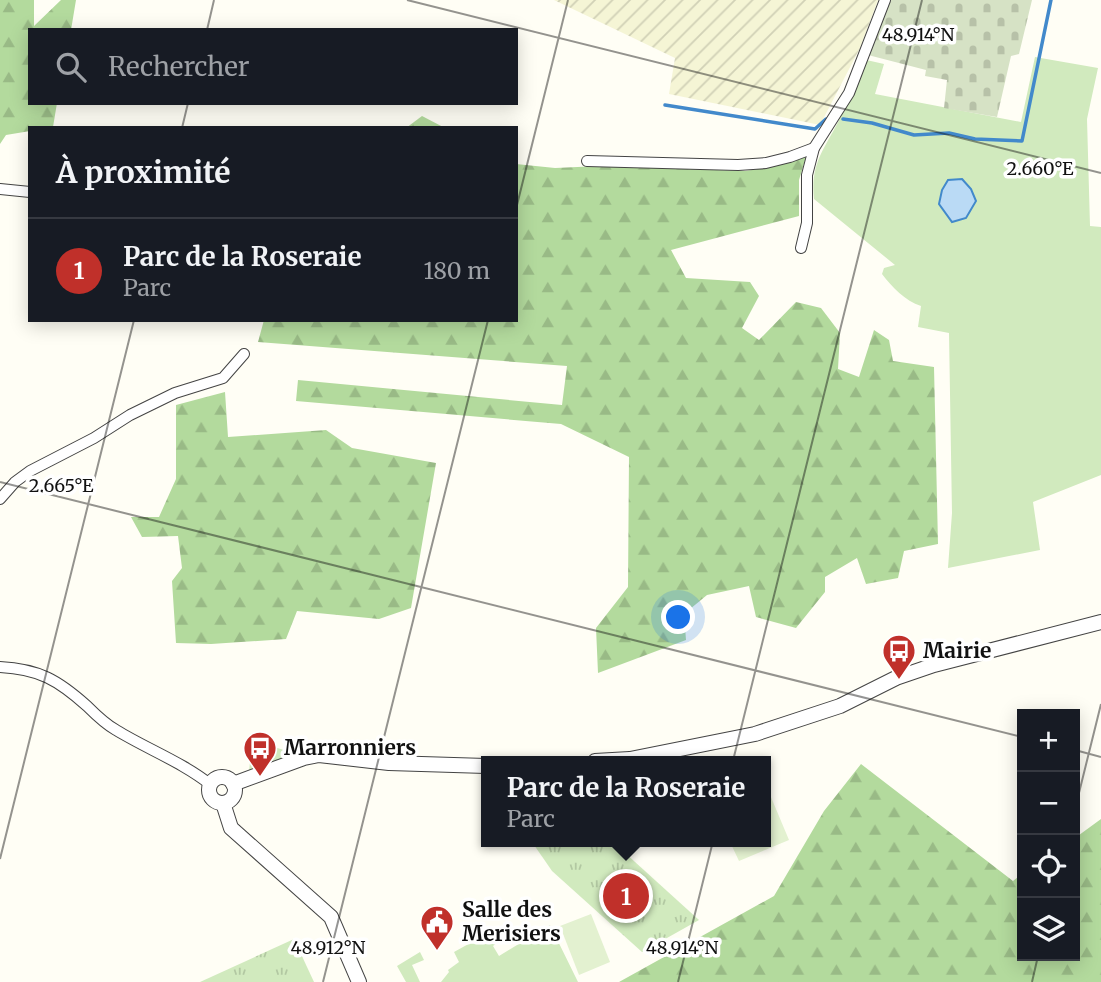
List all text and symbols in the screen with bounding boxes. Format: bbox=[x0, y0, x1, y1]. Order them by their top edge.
text: 48.914°N bbox=[882, 23, 954, 46]
search box bbox=[28, 28, 518, 105]
icon: search bbox=[52, 48, 90, 86]
text: Rechercher bbox=[108, 50, 250, 83]
text: À proximité bbox=[56, 153, 231, 191]
text: 2.660°E bbox=[1007, 157, 1074, 180]
text: Parc de la Roseraie bbox=[123, 240, 361, 273]
text: 1 bbox=[74, 256, 84, 285]
text: 180 m bbox=[424, 256, 490, 285]
text: Parc bbox=[123, 273, 171, 302]
text: 2.665°E bbox=[29, 474, 94, 497]
your location bbox=[661, 600, 695, 634]
bus stop icon: Mairie bbox=[880, 632, 918, 681]
place label: Mairie bbox=[923, 637, 991, 664]
map controls bbox=[1017, 709, 1080, 961]
button: + bbox=[1017, 709, 1080, 772]
bus stop icon: Marronniers bbox=[241, 729, 279, 778]
place label: Marronniers bbox=[284, 734, 416, 761]
popup bbox=[481, 756, 771, 847]
text: Parc de la Roseraie bbox=[507, 771, 745, 804]
button: − bbox=[1017, 772, 1080, 835]
text: Parc bbox=[507, 804, 555, 833]
button: locate bbox=[1017, 835, 1080, 898]
pin: 1 bbox=[603, 870, 649, 922]
place label: Salle des Merisiers bbox=[462, 896, 561, 947]
button: layers bbox=[1017, 898, 1080, 961]
public building icon: Salle des Merisiers bbox=[418, 903, 456, 952]
text: 48.912°N bbox=[291, 936, 365, 959]
text: 48.914°N bbox=[646, 936, 718, 959]

